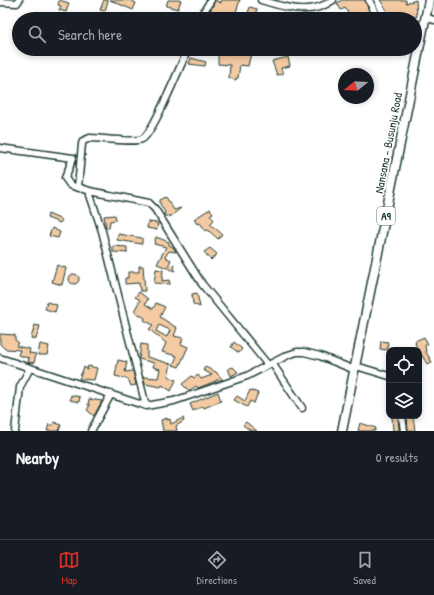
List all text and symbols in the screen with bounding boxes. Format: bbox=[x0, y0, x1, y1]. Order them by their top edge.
search box bbox=[12, 12, 422, 56]
icon: search bbox=[26, 23, 48, 45]
text: Search here bbox=[58, 24, 122, 45]
north arrow bbox=[338, 68, 374, 104]
street label: Nansana - Busunju Road bbox=[370, 91, 406, 195]
road number: A9 bbox=[377, 207, 395, 225]
map controls bbox=[386, 347, 422, 419]
button: locate bbox=[386, 347, 422, 383]
button: layers bbox=[386, 383, 422, 419]
text: Nearby bbox=[16, 446, 59, 469]
text: 0 results bbox=[376, 448, 418, 466]
tab: Map bbox=[58, 549, 80, 587]
tab: Directions bbox=[197, 549, 237, 587]
tab: Saved bbox=[353, 549, 376, 587]

